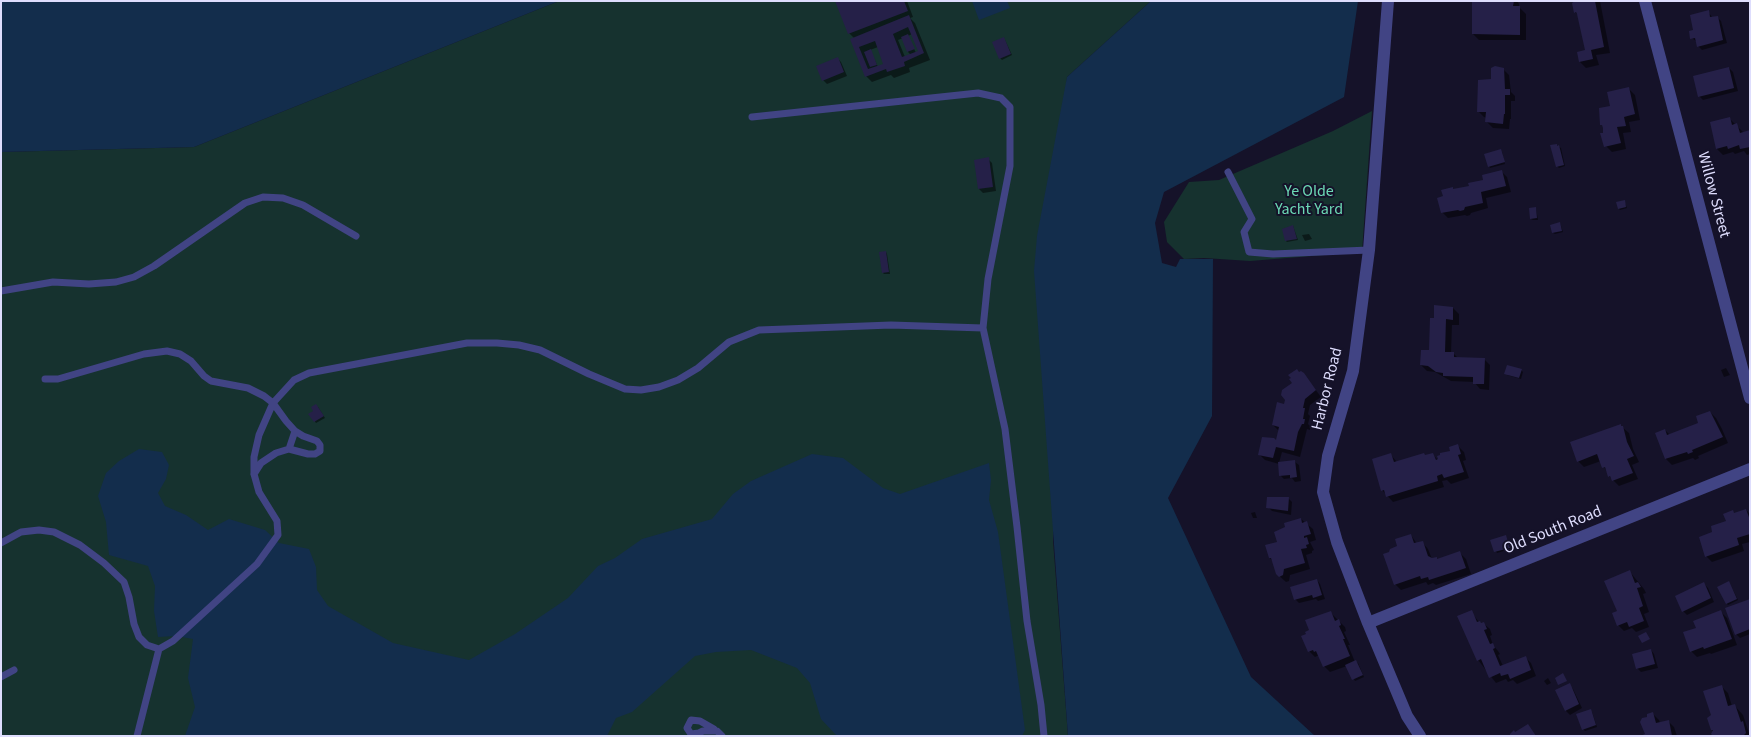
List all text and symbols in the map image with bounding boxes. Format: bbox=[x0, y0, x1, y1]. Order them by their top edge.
street label: Willow Street bbox=[1692, 150, 1734, 240]
park label: Ye Olde Yacht Yard bbox=[1275, 182, 1343, 220]
street label: Harbor Road bbox=[1308, 346, 1348, 432]
street label: Old South Road bbox=[1501, 503, 1605, 559]

